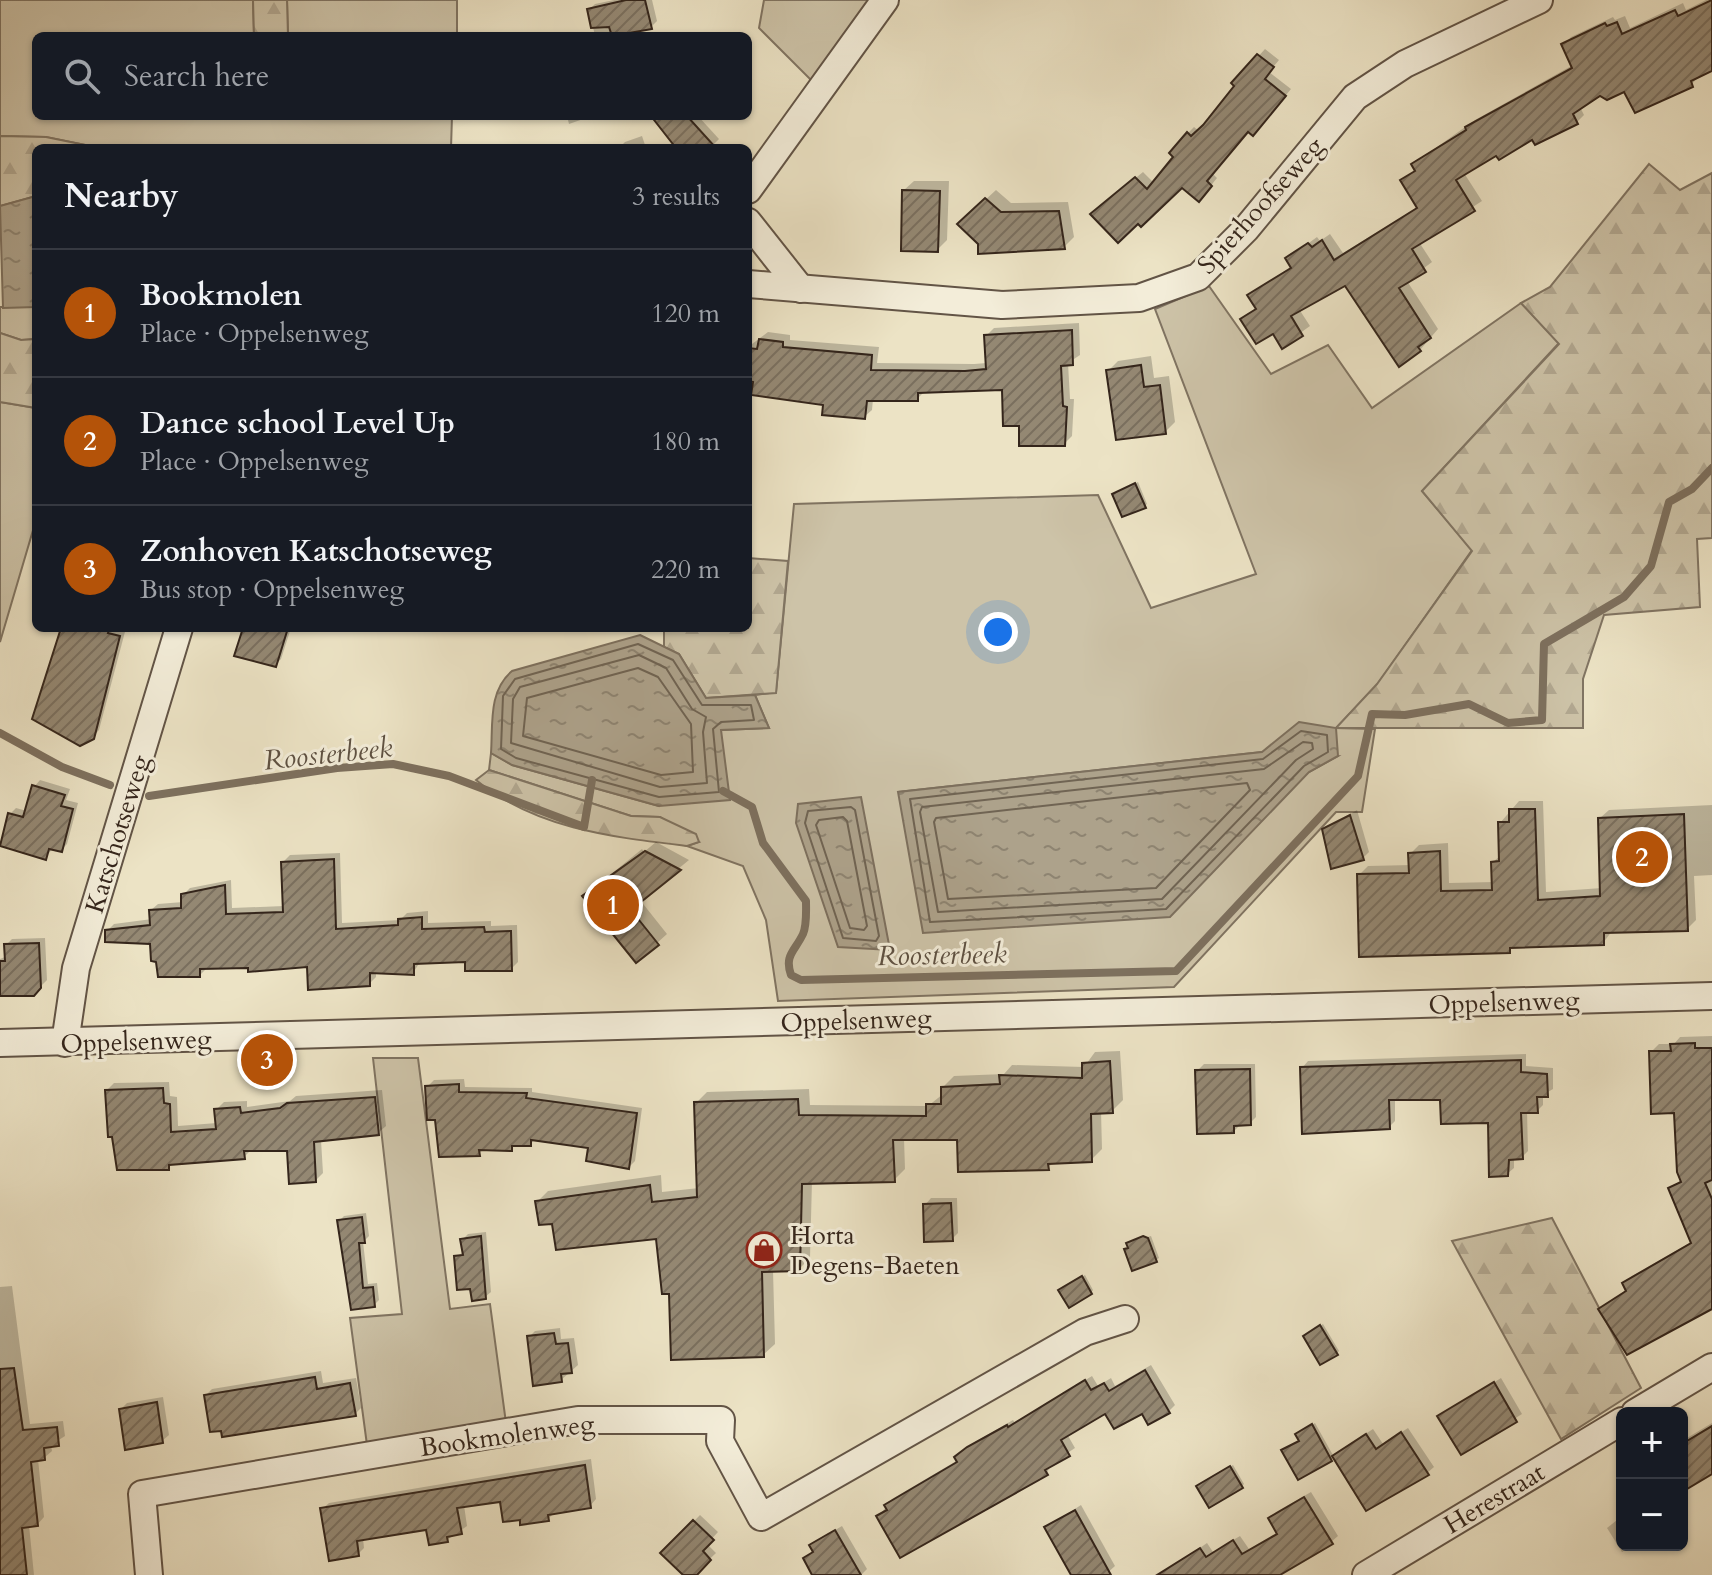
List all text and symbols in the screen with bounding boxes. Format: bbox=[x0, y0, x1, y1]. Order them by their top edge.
search box bbox=[32, 32, 752, 120]
icon: search bbox=[60, 54, 104, 98]
text: Search here bbox=[124, 56, 269, 97]
street label: Spierhoofseweg bbox=[1189, 129, 1332, 282]
text: Nearby bbox=[64, 173, 179, 219]
text: 3 results bbox=[632, 179, 720, 214]
text: Bookmolen bbox=[140, 275, 302, 316]
text: 1 bbox=[83, 296, 97, 331]
text: 120 m bbox=[651, 296, 720, 331]
text: Place · Oppelsenweg bbox=[140, 316, 369, 351]
text: Dance school Level Up bbox=[140, 403, 455, 444]
text: 2 bbox=[83, 424, 97, 459]
text: 180 m bbox=[651, 424, 720, 459]
text: Place · Oppelsenweg bbox=[140, 444, 369, 479]
text: Zonhoven Katschotseweg bbox=[140, 531, 492, 572]
text: 3 bbox=[83, 552, 97, 587]
text: 220 m bbox=[651, 552, 720, 587]
text: Bus stop · Oppelsenweg bbox=[140, 572, 404, 607]
your location bbox=[978, 612, 1018, 652]
water label: Roosterbeek bbox=[262, 728, 395, 780]
street label: Katschotseweg bbox=[77, 750, 158, 918]
pin: 2 bbox=[1616, 827, 1668, 887]
pin: 1 bbox=[587, 875, 639, 935]
water label: Roosterbeek bbox=[877, 935, 1007, 975]
street label: Oppelsenweg bbox=[1428, 982, 1581, 1023]
street label: Oppelsenweg bbox=[780, 1000, 933, 1041]
street label: Oppelsenweg bbox=[60, 1021, 213, 1062]
pin: 3 bbox=[241, 1030, 293, 1090]
place label: Horta Degens-Baeten bbox=[790, 1218, 960, 1283]
shop icon: Horta Degens-Baeten bbox=[745, 1231, 783, 1269]
street label: Bookmolenweg bbox=[417, 1406, 597, 1465]
map controls bbox=[1616, 1407, 1688, 1551]
button: + bbox=[1616, 1407, 1688, 1479]
street label: Herestraat bbox=[1437, 1455, 1551, 1542]
button: − bbox=[1616, 1479, 1688, 1551]

